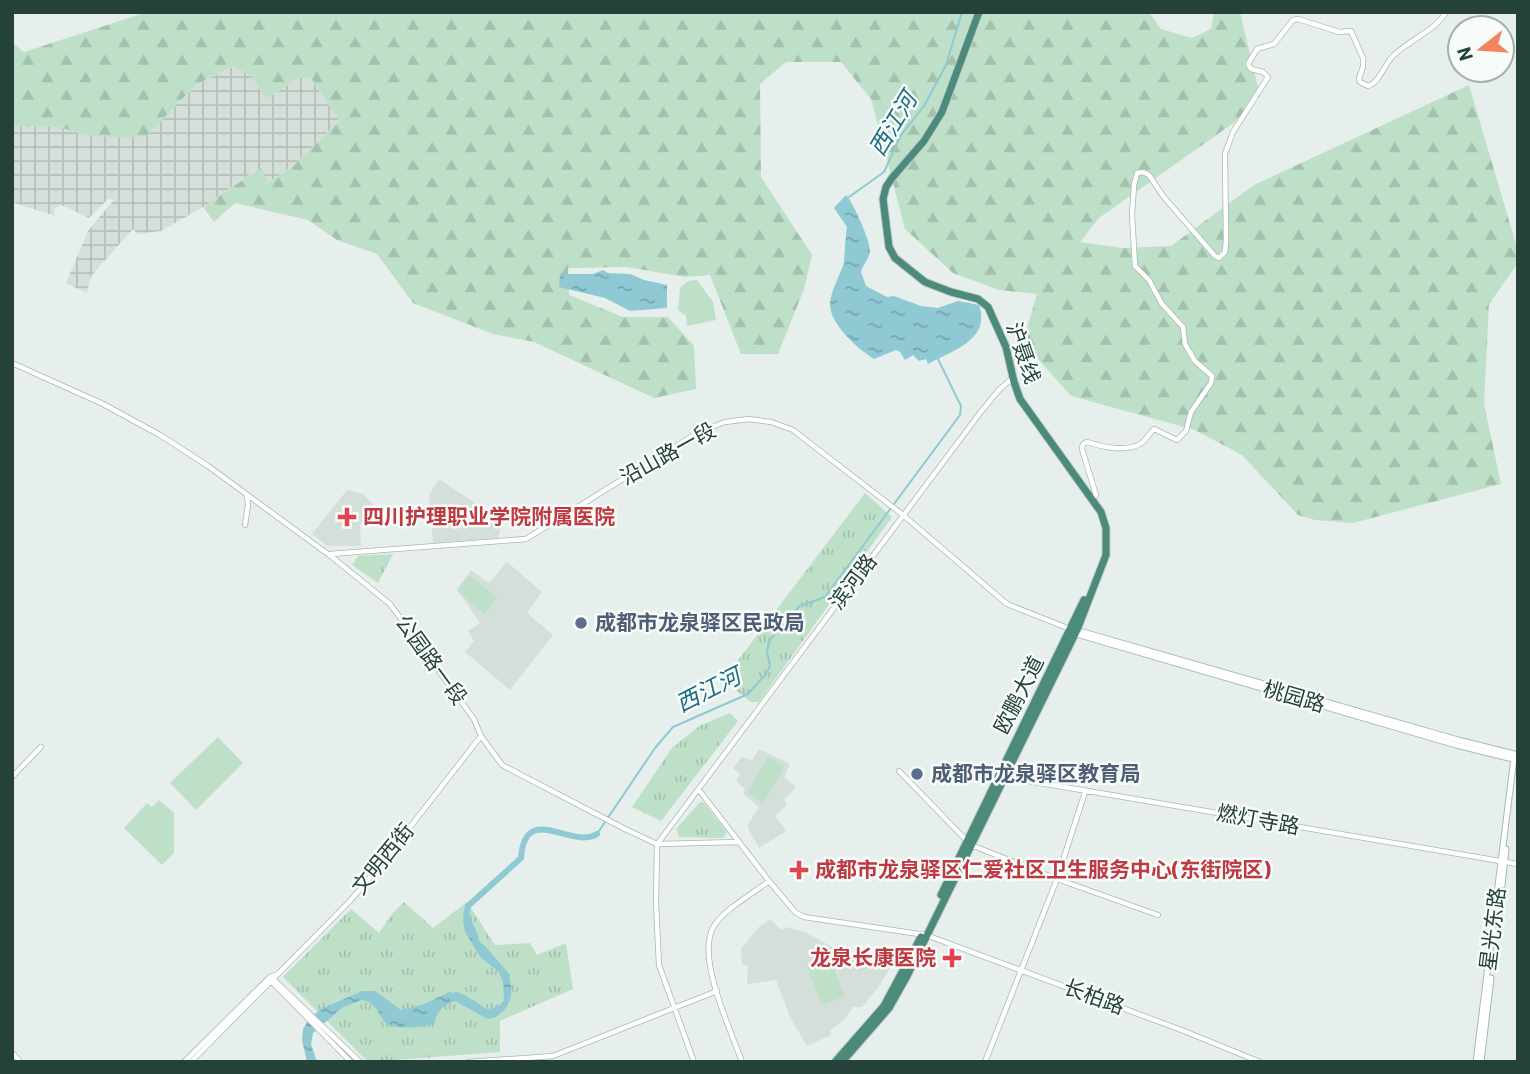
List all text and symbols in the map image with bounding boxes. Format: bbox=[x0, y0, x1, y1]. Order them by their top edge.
north arrow bbox=[1446, 14, 1516, 84]
text: N bbox=[1451, 45, 1477, 64]
water label: 西江河 bbox=[862, 83, 924, 160]
street label: 沪聂线 bbox=[1002, 319, 1046, 386]
street label: 沿山路一段 bbox=[615, 416, 719, 489]
place label: 四川护理职业学院附属医院 bbox=[363, 503, 615, 528]
marker: 四川护理职业学院附属医院 bbox=[337, 507, 357, 527]
street label: 滨河路 bbox=[823, 548, 881, 614]
street label: 公园路一段 bbox=[391, 609, 473, 709]
place label: 成都市龙泉驿区民政局 bbox=[595, 609, 805, 634]
marker: 成都市龙泉驿区民政局 bbox=[573, 615, 589, 631]
street label: 欧鹏大道 bbox=[987, 651, 1048, 737]
water label: 西江河 bbox=[670, 659, 748, 717]
street label: 桃园路 bbox=[1261, 675, 1328, 716]
place label: 成都市龙泉驿区教育局 bbox=[931, 760, 1141, 785]
marker: 成都市龙泉驿区教育局 bbox=[909, 766, 925, 782]
street label: 燃灯寺路 bbox=[1215, 799, 1302, 838]
street label: 文明西街 bbox=[346, 818, 418, 899]
place label: 成都市龙泉驿区仁爱社区卫生服务中心(东街院区) bbox=[815, 856, 1271, 881]
marker: 成都市龙泉驿区仁爱社区卫生服务中心(东街院区) bbox=[789, 860, 809, 880]
street label: 星光东路 bbox=[1474, 886, 1509, 972]
place label: 龙泉长康医院 bbox=[810, 944, 936, 969]
marker: 龙泉长康医院 bbox=[942, 948, 962, 968]
street label: 长柏路 bbox=[1061, 973, 1128, 1018]

